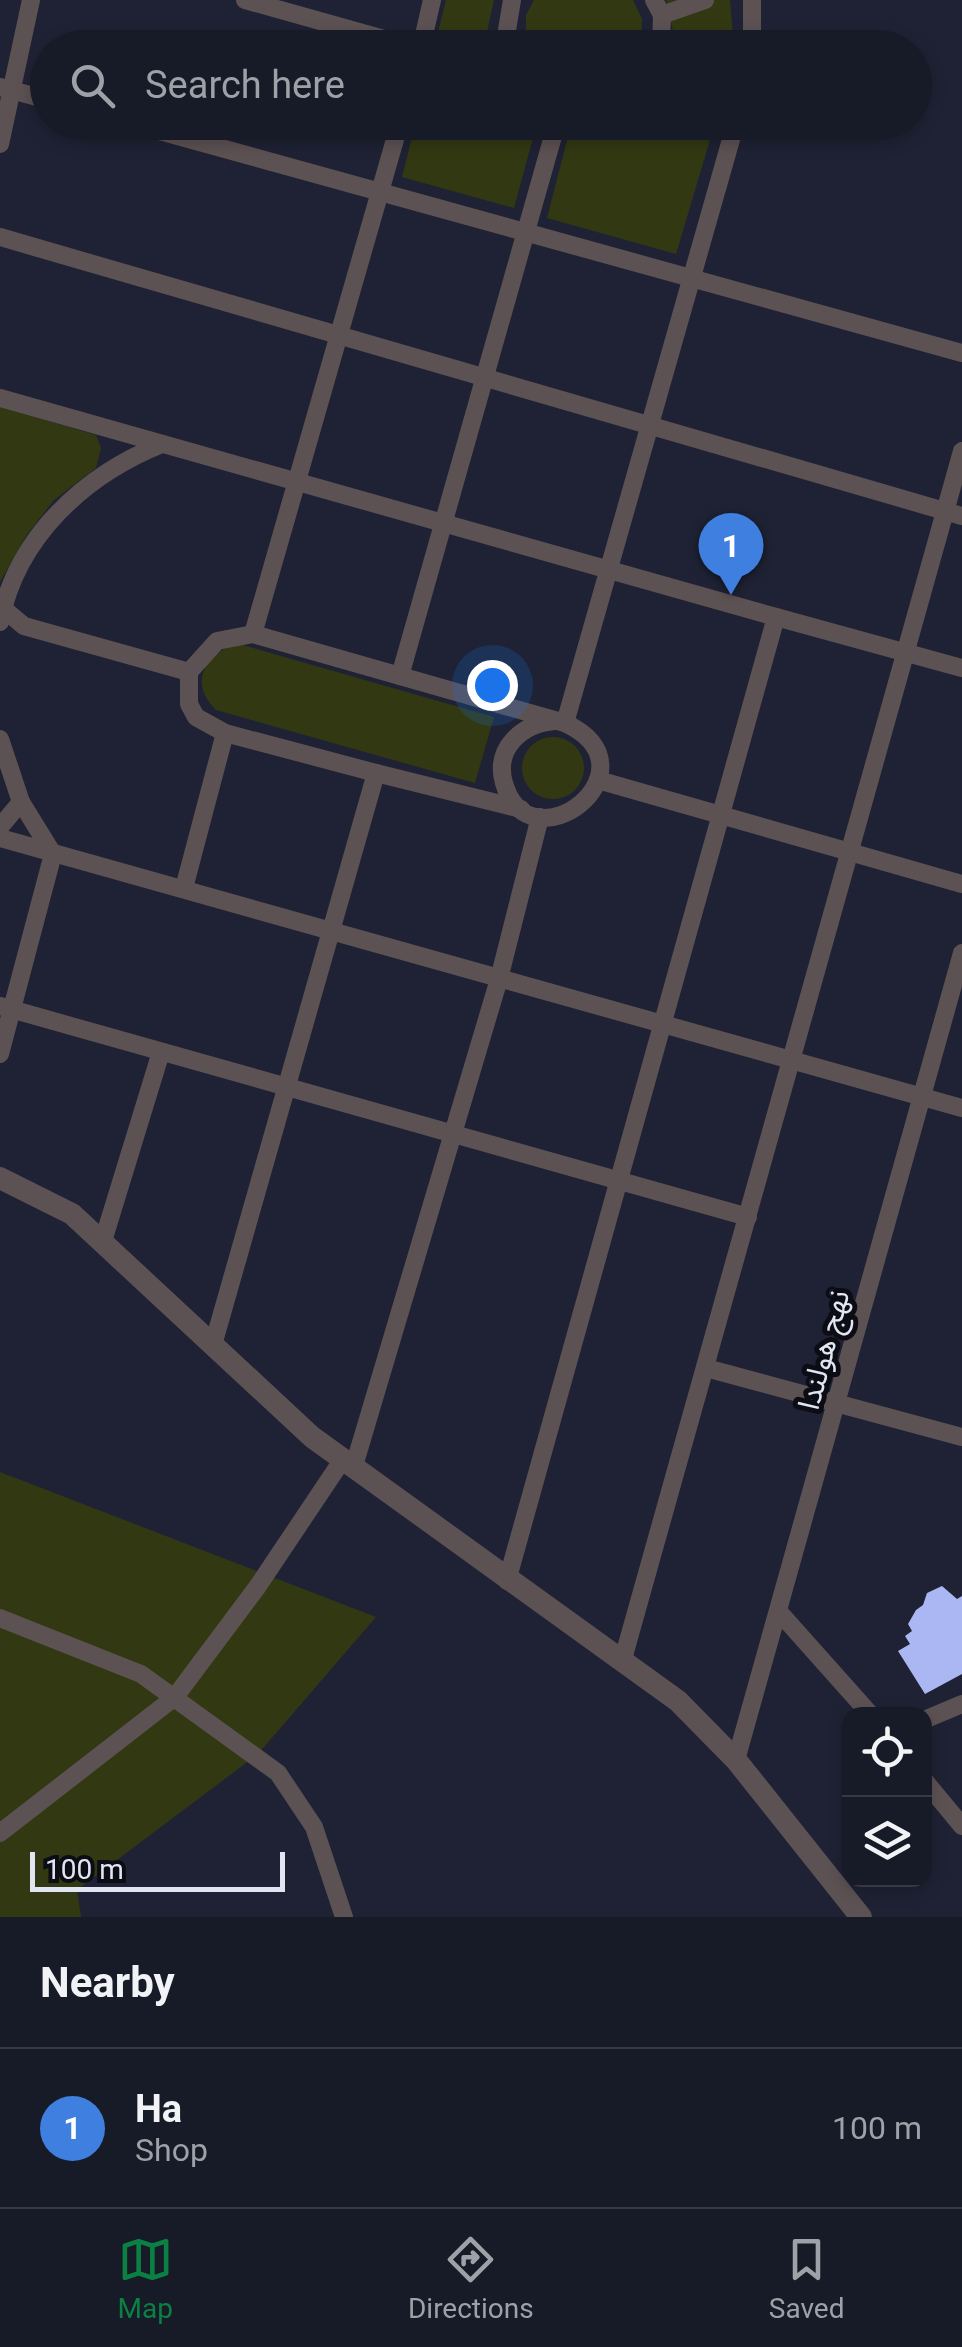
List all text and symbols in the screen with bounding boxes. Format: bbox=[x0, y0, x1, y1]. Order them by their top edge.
search box bbox=[30, 30, 932, 140]
icon: search bbox=[65, 58, 120, 113]
text: Search here bbox=[145, 63, 345, 107]
pin: 1 bbox=[698, 512, 764, 595]
your location bbox=[467, 660, 518, 711]
street label: نهج هولندا bbox=[791, 1286, 861, 1415]
map controls bbox=[842, 1707, 932, 1887]
button: locate bbox=[842, 1707, 932, 1797]
button: layers bbox=[842, 1797, 932, 1887]
scale bar bbox=[30, 1847, 285, 1892]
text: 100 m bbox=[45, 1853, 124, 1886]
text: Nearby bbox=[40, 1958, 175, 2007]
text: Ha bbox=[135, 2087, 182, 2131]
text: 1 bbox=[63, 2109, 82, 2147]
text: 100 m bbox=[832, 2109, 922, 2147]
text: Shop bbox=[135, 2131, 208, 2169]
tab: Map bbox=[118, 2232, 173, 2325]
tab: Directions bbox=[408, 2232, 534, 2325]
tab: Saved bbox=[769, 2232, 844, 2325]

